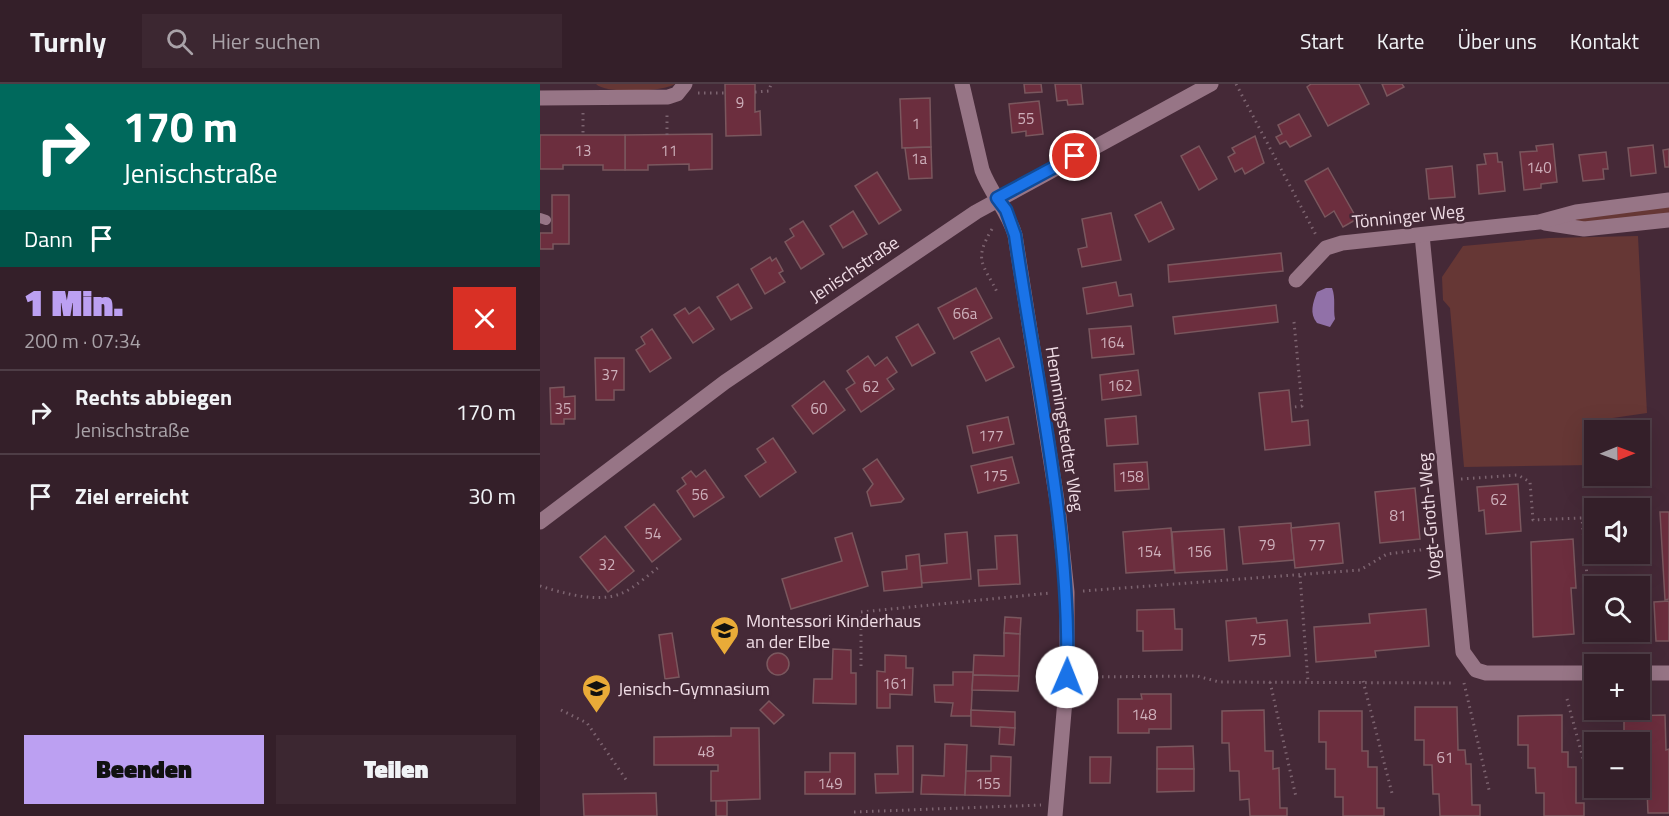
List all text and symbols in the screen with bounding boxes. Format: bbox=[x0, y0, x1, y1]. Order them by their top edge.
search box bbox=[142, 14, 562, 68]
text: Turnly bbox=[30, 20, 106, 63]
text: Hier suchen bbox=[211, 24, 321, 58]
icon: search bbox=[163, 25, 196, 58]
text: Start bbox=[1300, 25, 1344, 57]
text: Karte bbox=[1377, 25, 1424, 57]
text: Über uns bbox=[1457, 25, 1537, 57]
text: Kontakt bbox=[1570, 25, 1639, 57]
house number: 9 bbox=[736, 91, 744, 114]
text: 170 m bbox=[123, 94, 238, 158]
house number: 55 bbox=[1018, 107, 1034, 130]
icon: right bbox=[24, 108, 102, 186]
house number: 1 bbox=[912, 112, 920, 135]
pin bbox=[1049, 130, 1100, 181]
house number: 13 bbox=[575, 139, 591, 162]
house number: 11 bbox=[661, 139, 677, 162]
icon: arrive bbox=[1058, 139, 1091, 172]
house number: 1a bbox=[911, 147, 927, 170]
text: Jenischstraße bbox=[123, 152, 278, 193]
house number: 140 bbox=[1526, 156, 1552, 179]
street label: Tönninger Weg bbox=[1351, 197, 1465, 235]
text: Dann bbox=[24, 222, 73, 256]
icon: arrive bbox=[85, 222, 118, 255]
street label: Jenischstraße bbox=[804, 229, 904, 309]
text: 1 Min. bbox=[24, 275, 123, 330]
button: close bbox=[453, 287, 516, 350]
house number: 66a bbox=[953, 302, 978, 325]
text: 200 m · 07:34 bbox=[24, 325, 141, 356]
house number: 164 bbox=[1099, 331, 1125, 354]
street label: Hemmingstedter Weg bbox=[1039, 344, 1091, 514]
house number: 37 bbox=[602, 363, 618, 386]
house number: 162 bbox=[1107, 374, 1133, 397]
house number: 62 bbox=[863, 375, 879, 398]
text: Rechts abbiegen bbox=[75, 380, 232, 414]
text: 170 m bbox=[456, 395, 516, 429]
icon: right bbox=[24, 396, 57, 429]
house number: 35 bbox=[555, 397, 571, 420]
house number: 60 bbox=[811, 397, 827, 420]
text: Jenischstraße bbox=[75, 414, 190, 445]
north arrow bbox=[1584, 420, 1650, 486]
map controls bbox=[1584, 420, 1650, 798]
house number: 177 bbox=[978, 424, 1004, 447]
street label: Vogt-Groth-Weg bbox=[1410, 452, 1448, 580]
house number: 175 bbox=[982, 464, 1008, 487]
house number: 158 bbox=[1118, 465, 1144, 488]
text: Ziel erreicht bbox=[75, 479, 189, 513]
text: 30 m bbox=[468, 479, 516, 513]
icon: arrive bbox=[24, 480, 57, 513]
house number: 56 bbox=[692, 483, 708, 506]
house number: 62 bbox=[1491, 488, 1507, 511]
button: sound bbox=[1584, 498, 1650, 564]
house number: 81 bbox=[1390, 504, 1406, 527]
house number: 54 bbox=[645, 522, 661, 545]
house number: 79 bbox=[1259, 533, 1275, 556]
house number: 77 bbox=[1309, 533, 1325, 556]
house number: 154 bbox=[1136, 540, 1162, 563]
house number: 156 bbox=[1186, 540, 1212, 563]
house number: 32 bbox=[599, 553, 615, 576]
button: search bbox=[1584, 576, 1650, 642]
place label: Montessori Kinderhaus an der Elbe bbox=[746, 607, 921, 655]
school or university icon: Montessori Kinderhaus an der Elbe bbox=[709, 614, 741, 656]
house number: 75 bbox=[1250, 628, 1266, 651]
position arrow bbox=[1035, 645, 1099, 709]
button: + bbox=[1584, 654, 1650, 720]
school or university icon: Jenisch-Gymnasium bbox=[581, 672, 613, 714]
house number: 161 bbox=[882, 672, 908, 695]
place label: Jenisch-Gymnasium bbox=[618, 675, 770, 702]
house number: 148 bbox=[1131, 703, 1157, 726]
button: − bbox=[1584, 732, 1650, 798]
button: Beenden bbox=[24, 735, 264, 804]
button: Teilen bbox=[276, 735, 516, 804]
house number: 48 bbox=[698, 740, 714, 763]
house number: 61 bbox=[1437, 746, 1453, 769]
house number: 149 bbox=[817, 772, 843, 795]
house number: 155 bbox=[975, 772, 1001, 795]

